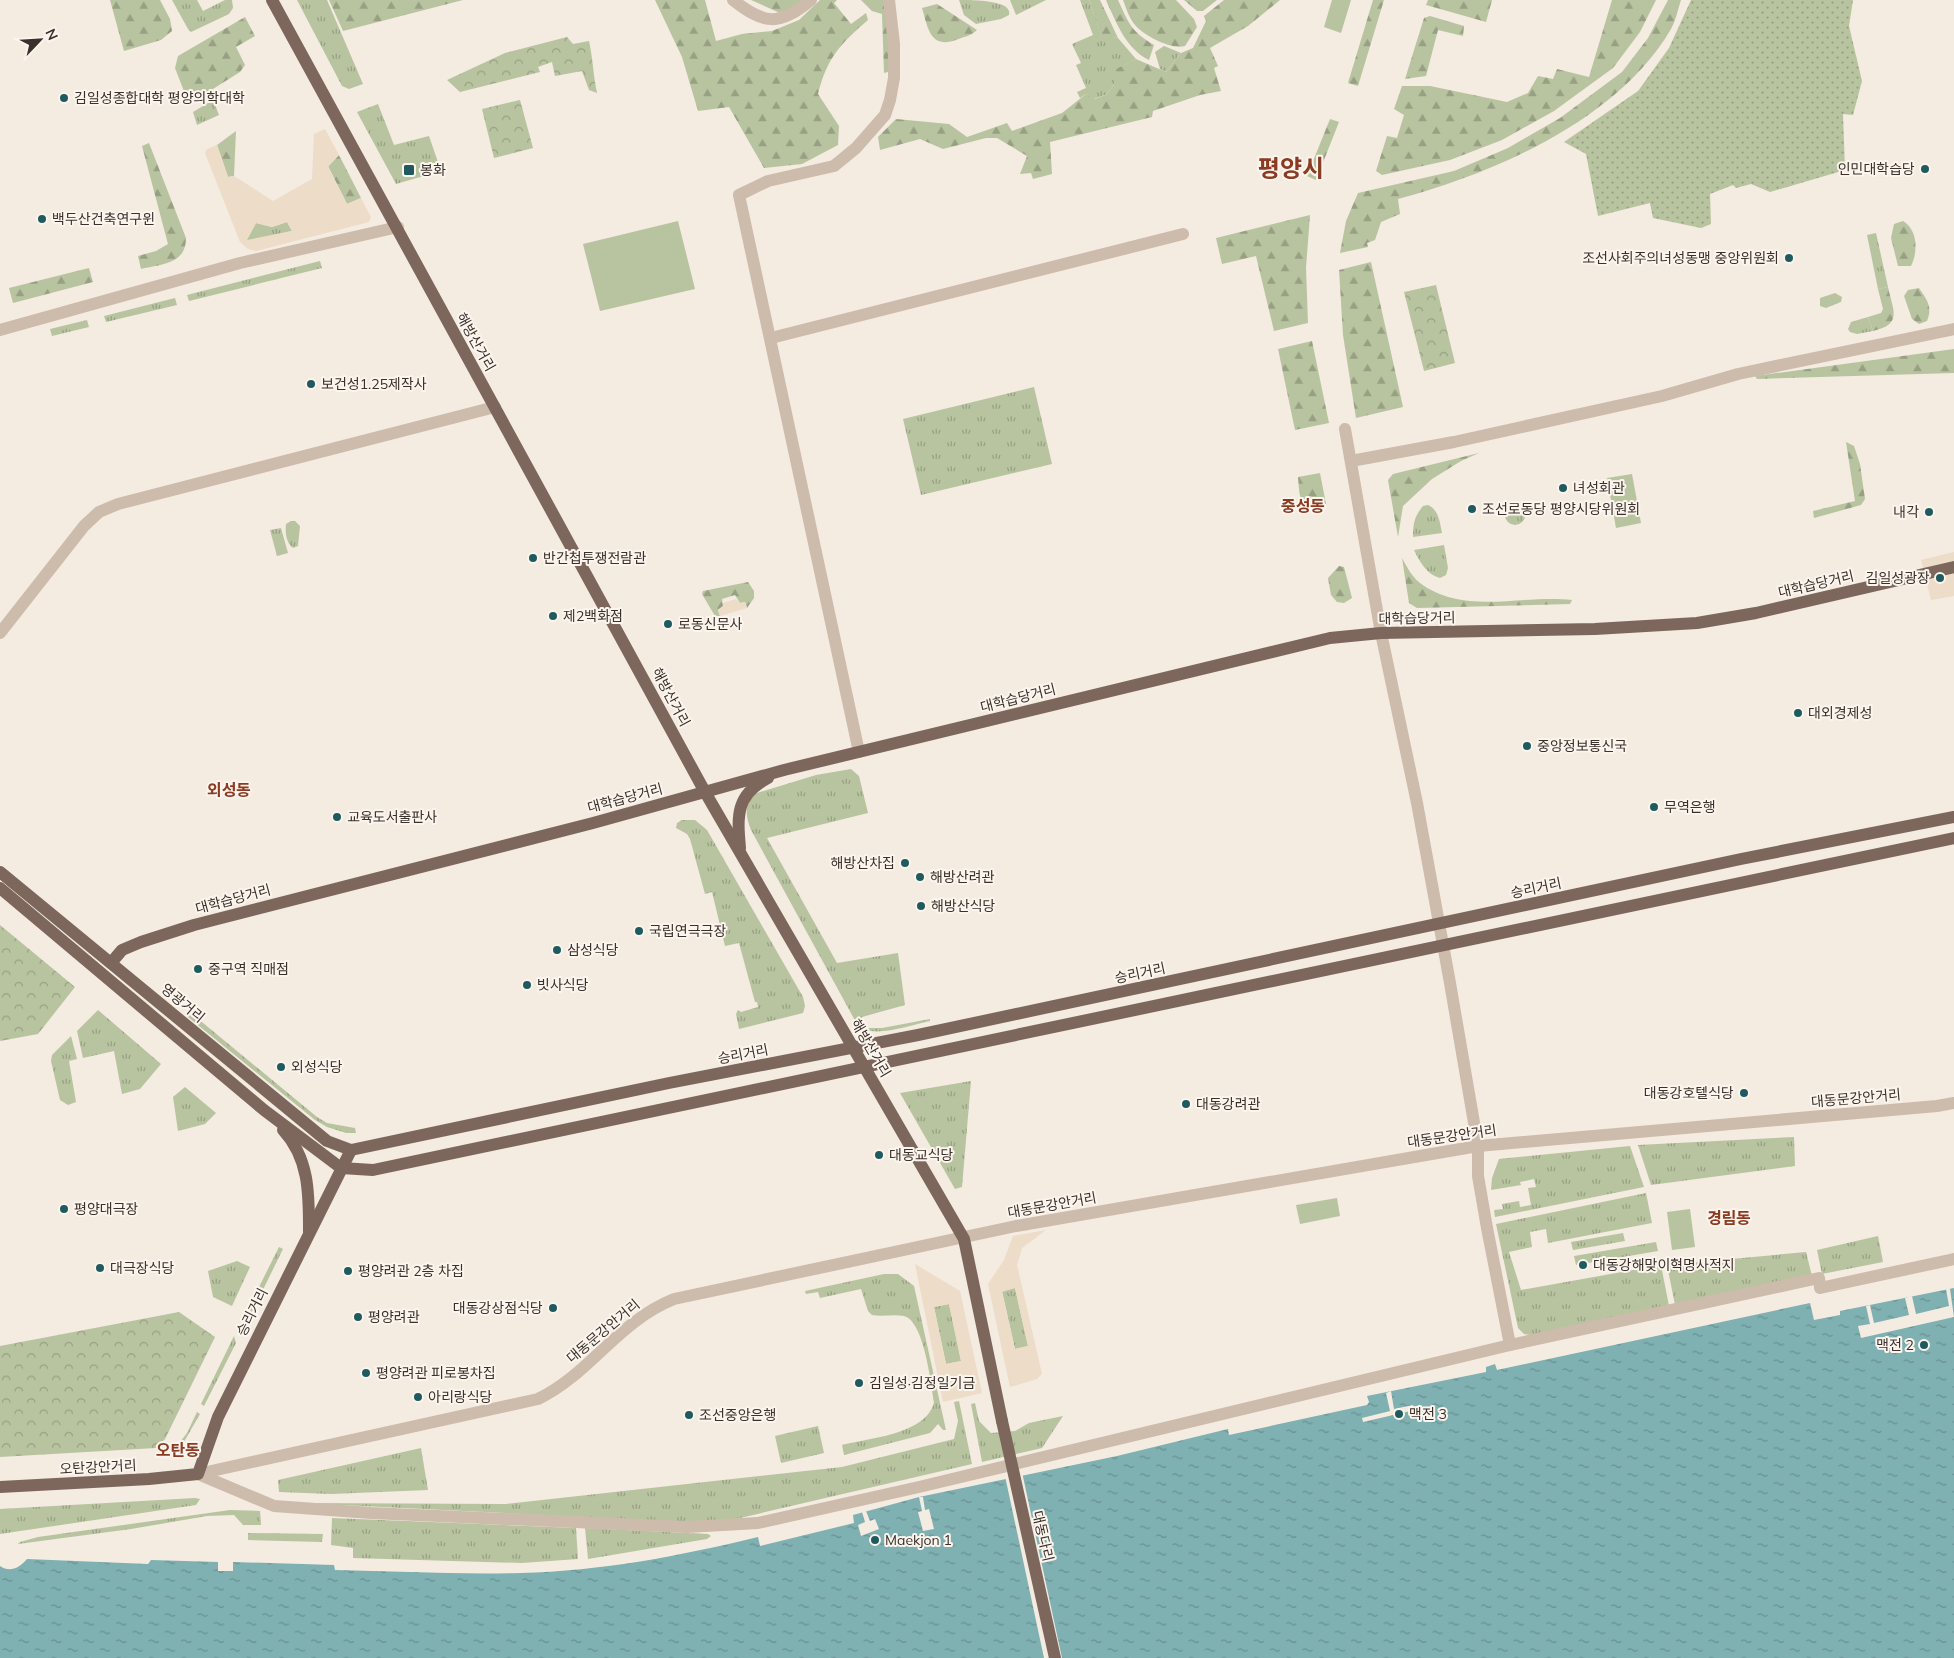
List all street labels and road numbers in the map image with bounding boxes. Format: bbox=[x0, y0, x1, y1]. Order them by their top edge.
street label: 해방산거리 bbox=[453, 309, 499, 375]
street label: 대학습당거리 bbox=[1776, 567, 1856, 601]
street label: 대학습당거리 bbox=[1378, 608, 1456, 628]
street label: 해방산거리 bbox=[648, 664, 694, 730]
street label: 대학습당거리 bbox=[978, 680, 1058, 716]
street label: 대학습당거리 bbox=[585, 779, 665, 817]
street label: 승리거리 bbox=[1509, 874, 1563, 902]
street label: 대학습당거리 bbox=[193, 880, 273, 918]
street label: 승리거리 bbox=[1113, 959, 1167, 987]
street label: 영광거리 bbox=[157, 980, 209, 1026]
street label: 해방산거리 bbox=[847, 1016, 895, 1080]
street label: 승리거리 bbox=[716, 1040, 770, 1068]
street label: 대동문강안거리 bbox=[1810, 1085, 1902, 1111]
street label: 대동문강안거리 bbox=[1406, 1121, 1498, 1151]
street label: 대동문강안거리 bbox=[1006, 1188, 1098, 1222]
street label: 승리거리 bbox=[232, 1285, 272, 1339]
street label: 대동문강안거리 bbox=[563, 1295, 643, 1367]
street label: 오탄강안거리 bbox=[59, 1456, 137, 1478]
street label: 대동다리 bbox=[1028, 1509, 1058, 1563]

